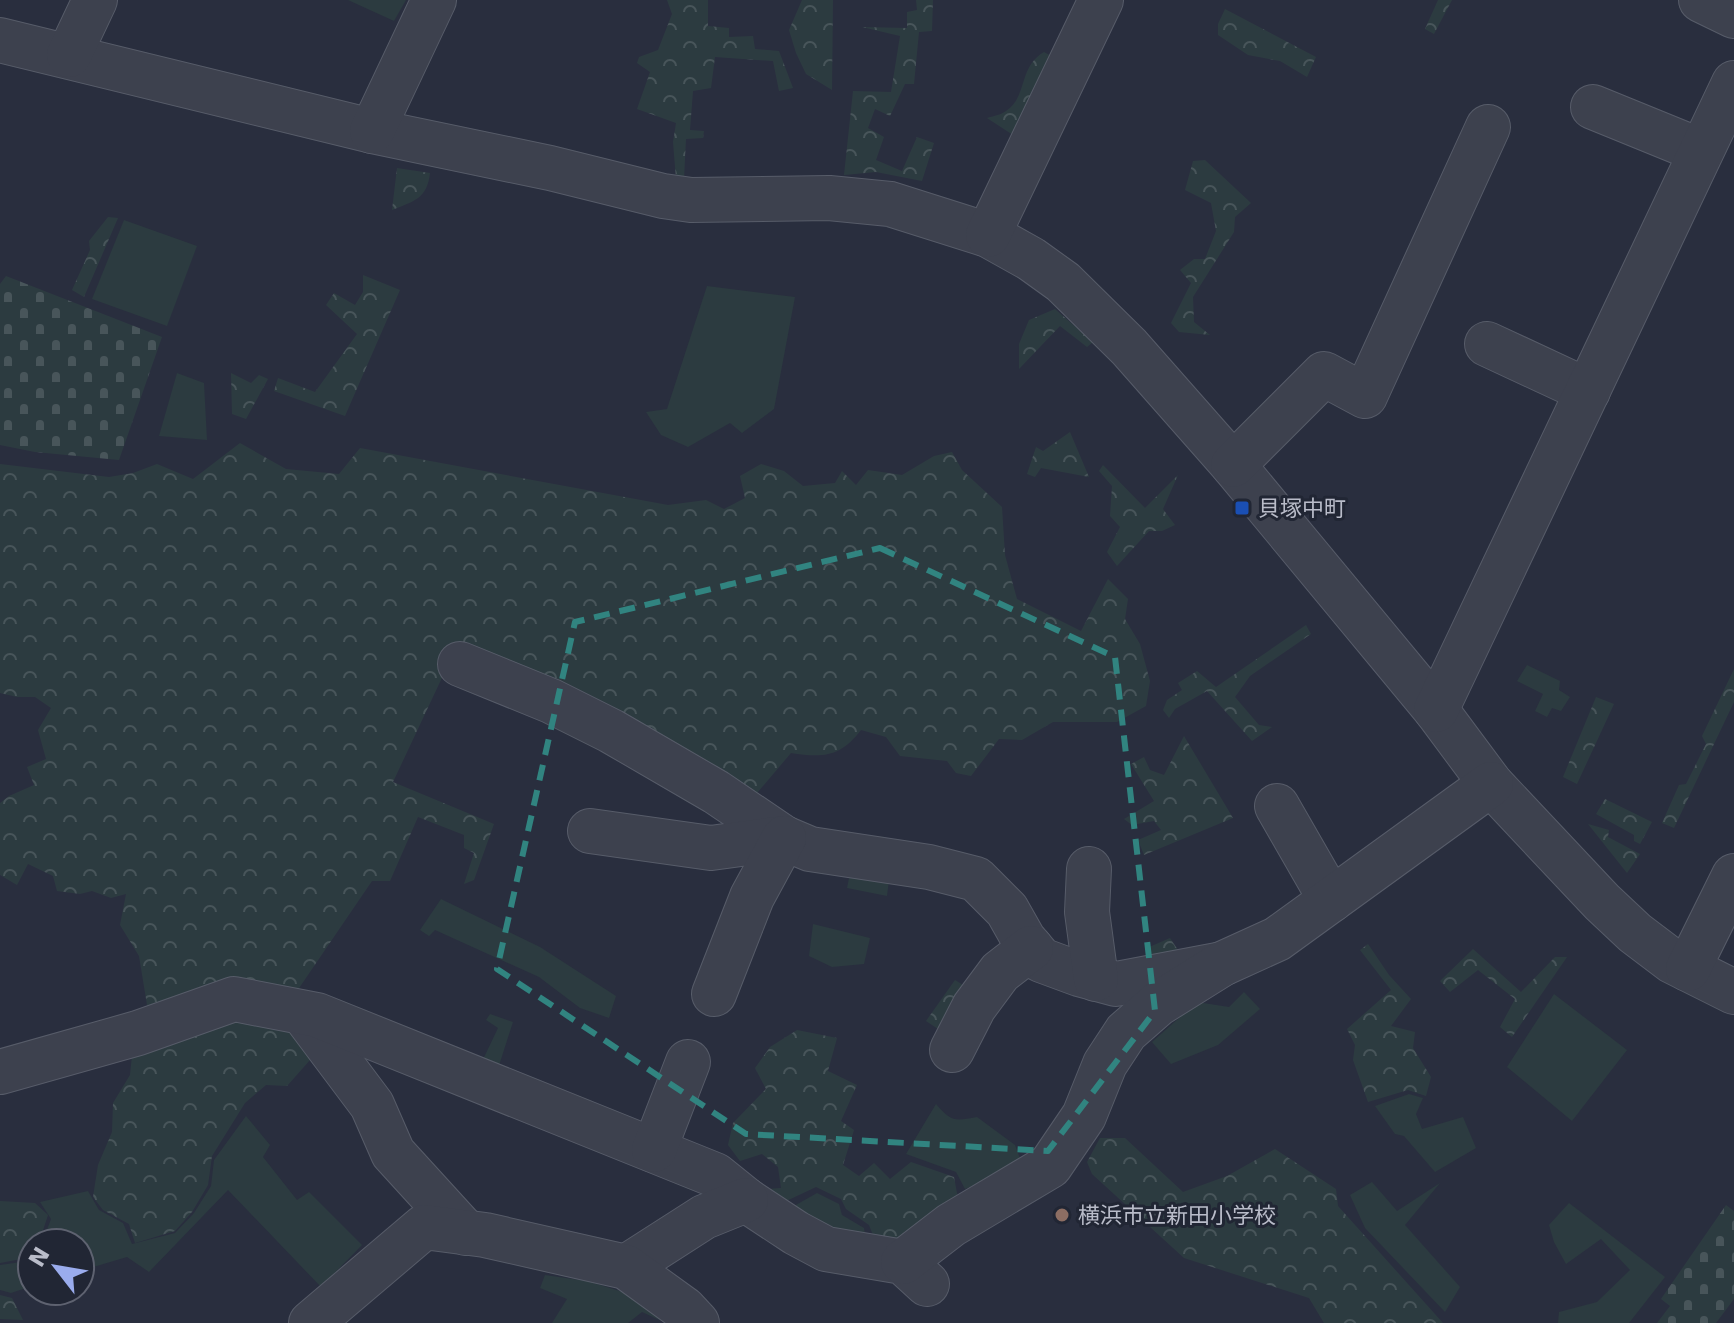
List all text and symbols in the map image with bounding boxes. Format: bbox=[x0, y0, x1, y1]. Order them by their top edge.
place label: 貝塚中町 bbox=[1258, 496, 1346, 521]
marker: 貝塚中町 bbox=[1233, 499, 1251, 517]
place label: 横浜市立新田小学校 bbox=[1078, 1203, 1276, 1228]
marker: 横浜市立新田小学校 bbox=[1053, 1206, 1071, 1224]
north arrow bbox=[16, 1227, 96, 1307]
text: N bbox=[24, 1243, 55, 1271]

